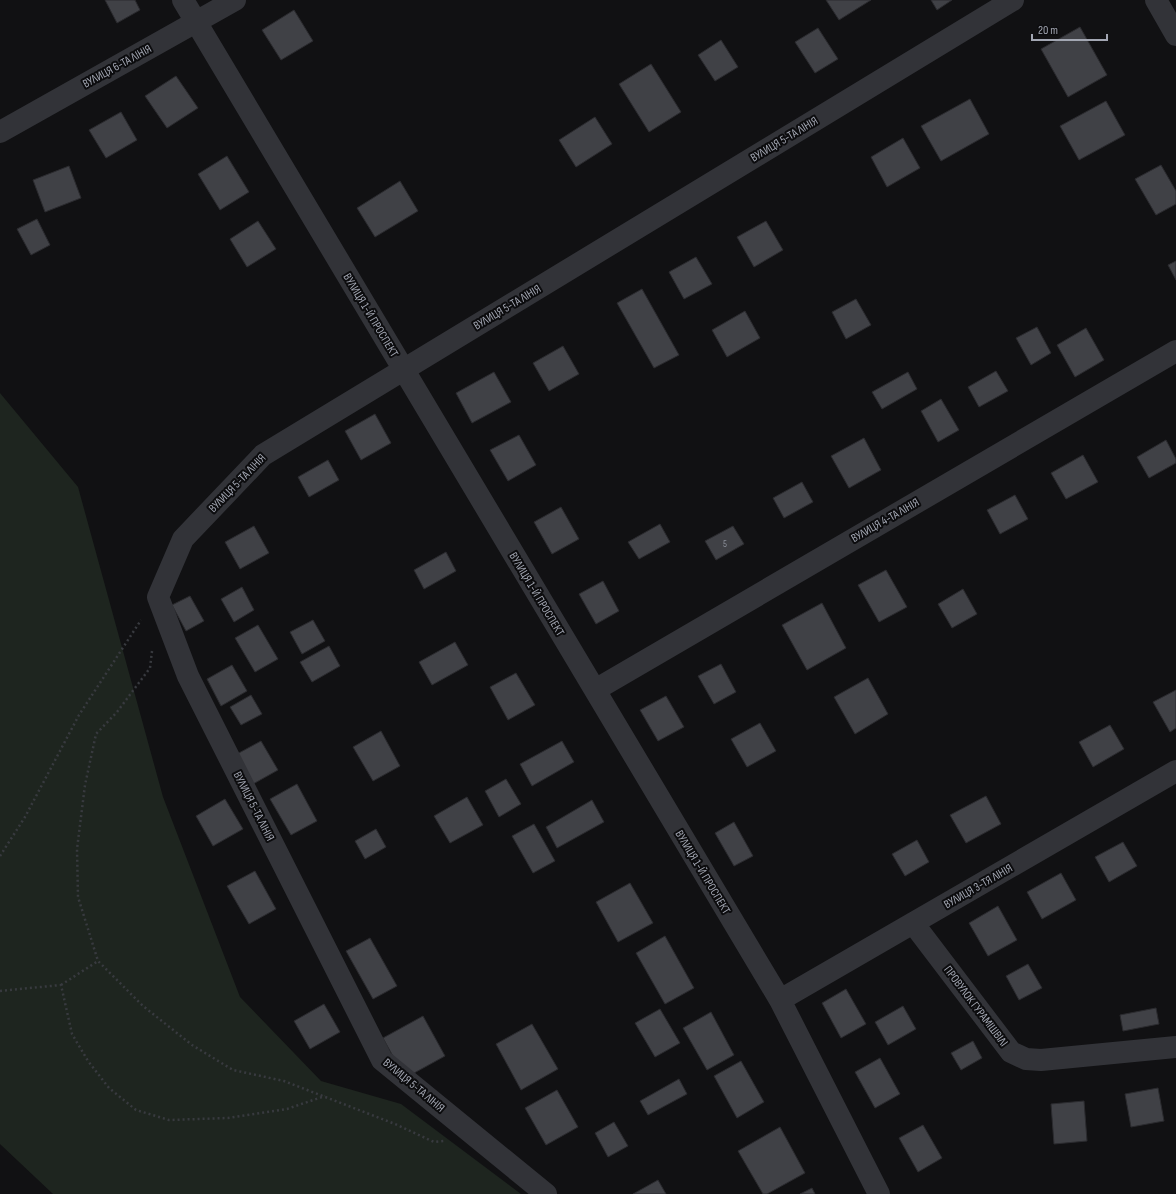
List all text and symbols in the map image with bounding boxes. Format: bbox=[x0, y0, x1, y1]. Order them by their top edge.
scale bar bbox=[1032, 16, 1107, 42]
text: 20 m bbox=[1038, 23, 1058, 38]
street label: ВУЛИЦЯ 6-ТА ЛІНІЯ bbox=[80, 41, 154, 92]
street label: ВУЛИЦЯ 5-ТА ЛІНІЯ bbox=[748, 113, 821, 165]
street label: ВУЛИЦЯ 1-Й ПРОСПЕКТ bbox=[340, 271, 402, 360]
street label: ВУЛИЦЯ 5-ТА ЛІНІЯ bbox=[471, 281, 544, 333]
street label: ВУЛИЦЯ 5-ТА ЛІНІЯ bbox=[206, 451, 269, 516]
street label: ВУЛИЦЯ 4-ТА ЛІНІЯ bbox=[849, 495, 922, 546]
house number: 5 bbox=[723, 538, 727, 550]
street label: ВУЛИЦЯ 1-Й ПРОСПЕКТ bbox=[506, 550, 568, 639]
street label: ВУЛИЦЯ 5-ТА ЛІНІЯ bbox=[230, 769, 277, 843]
street label: ВУЛИЦЯ 1-Й ПРОСПЕКТ bbox=[672, 828, 734, 917]
street label: ВУЛИЦЯ 3-ТЯ ЛІНІЯ bbox=[941, 861, 1015, 912]
street label: ПРОВУЛОК ГУРАМІШВІЛІ bbox=[940, 963, 1011, 1050]
street label: ВУЛИЦЯ 5-ТА ЛІНІЯ bbox=[380, 1055, 448, 1116]

